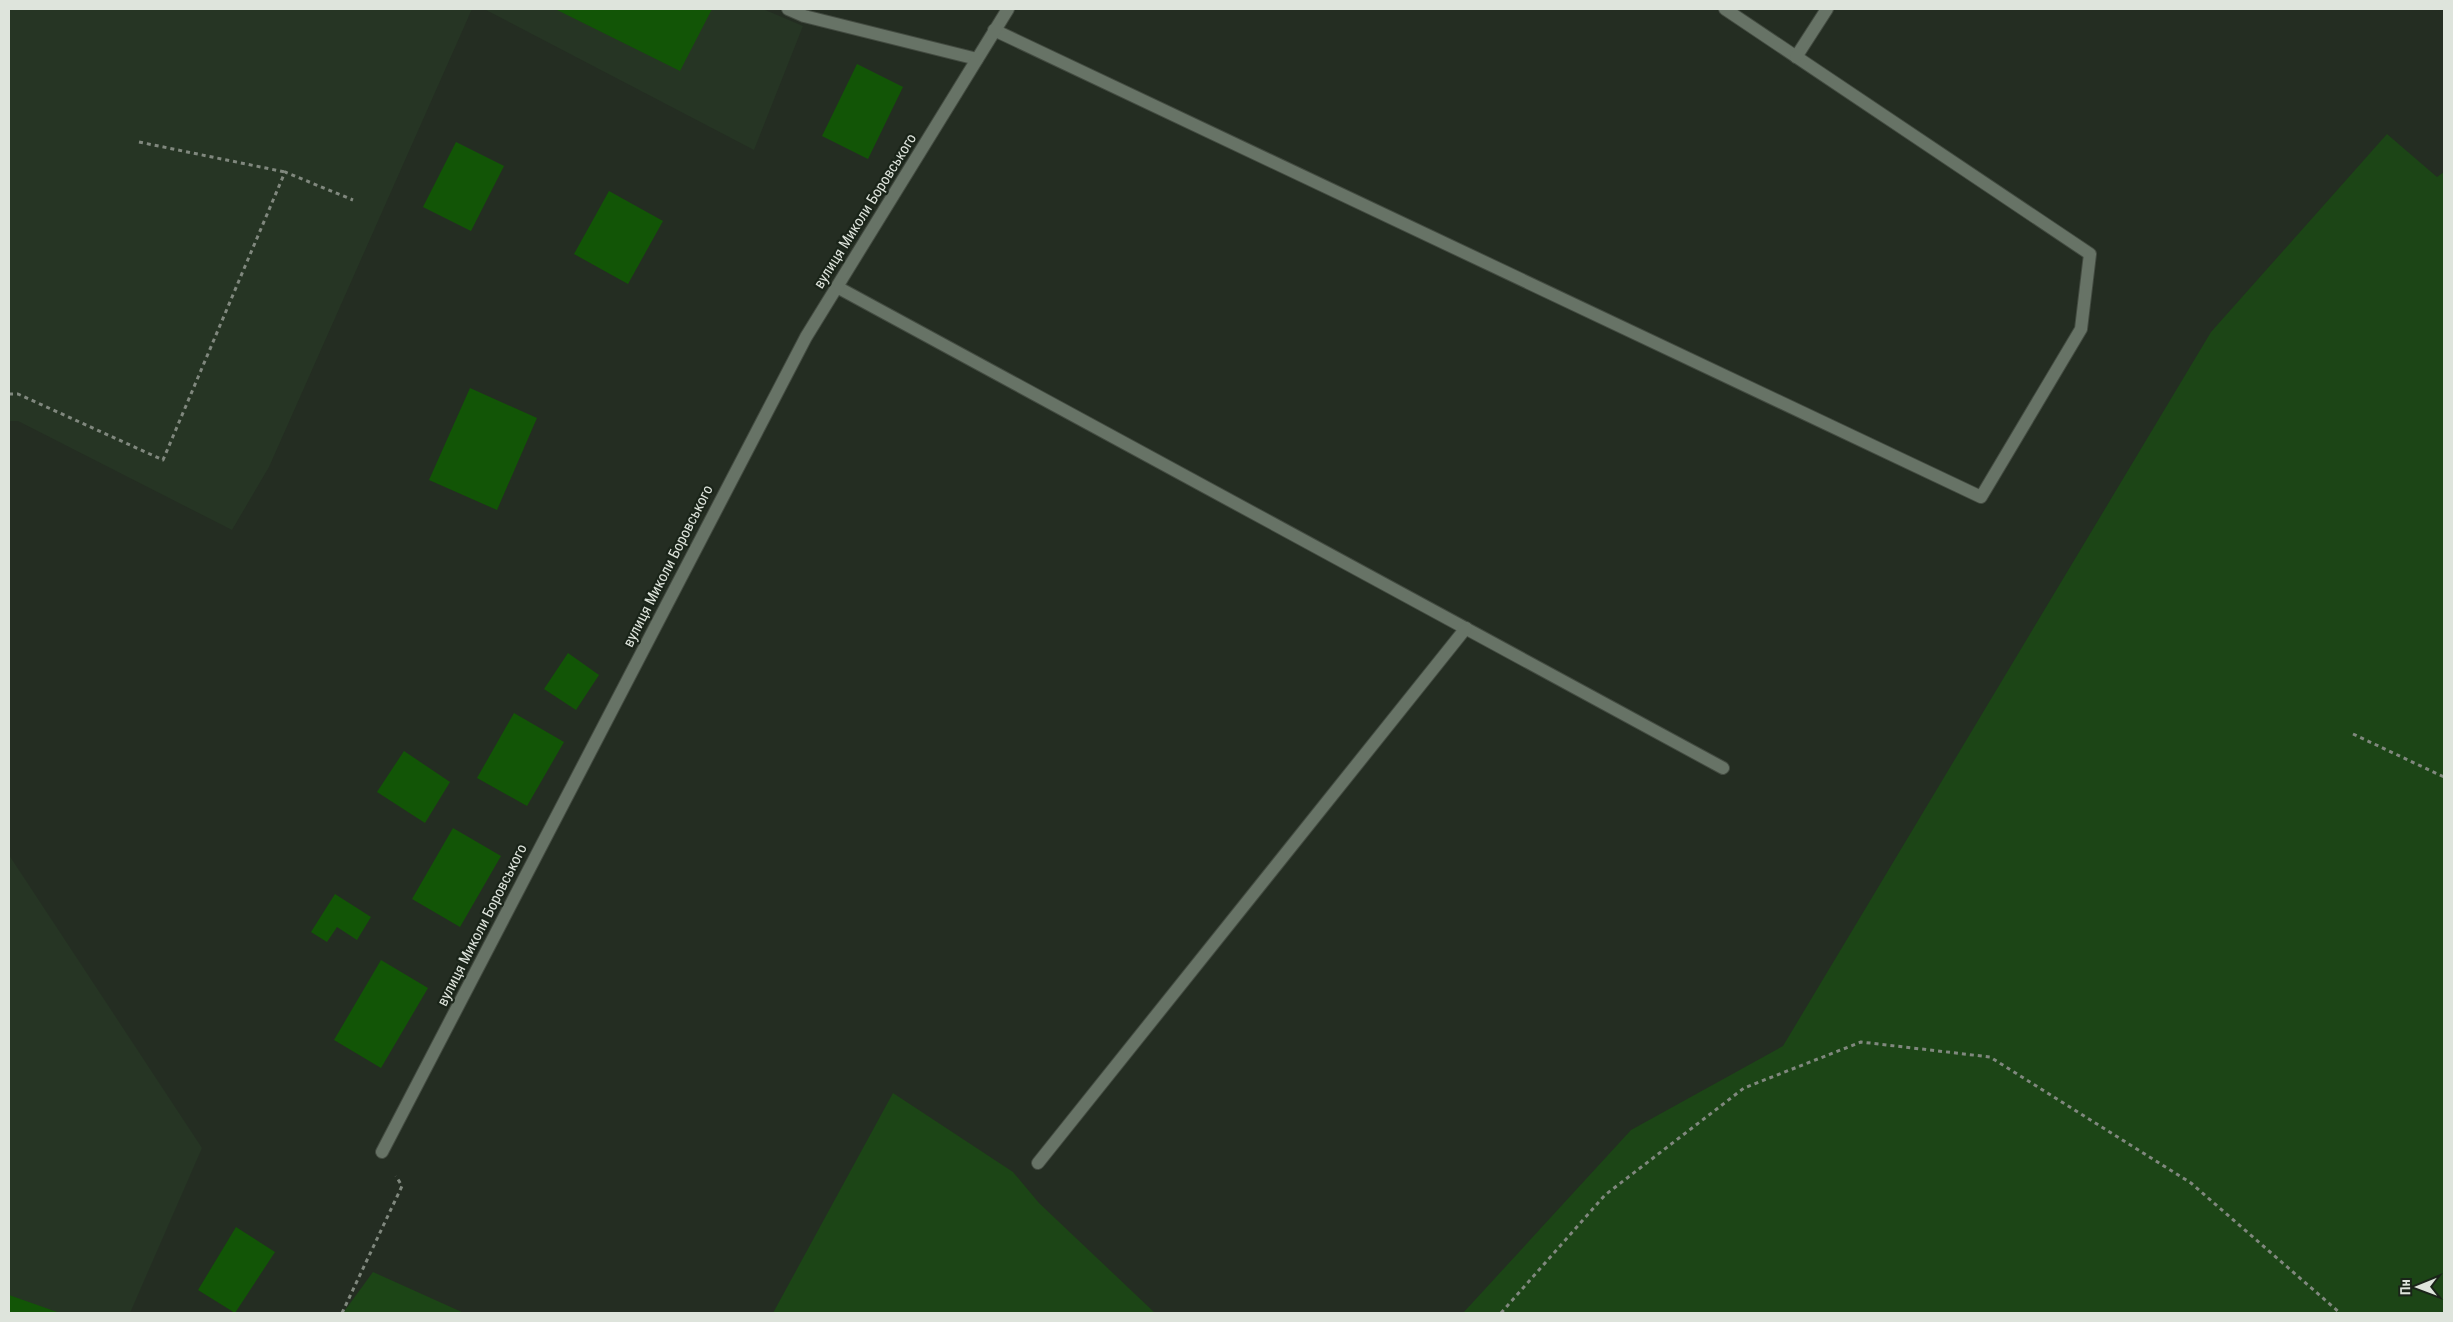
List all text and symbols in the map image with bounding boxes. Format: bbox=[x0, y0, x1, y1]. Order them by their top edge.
street label: вулиця Миколи Боровського bbox=[810, 130, 920, 292]
street label: вулиця Миколи Боровського bbox=[619, 482, 717, 650]
street label: вулиця Миколи Боровського bbox=[433, 841, 531, 1009]
north arrow bbox=[2393, 1262, 2443, 1312]
text: Пн bbox=[2397, 1279, 2413, 1295]

